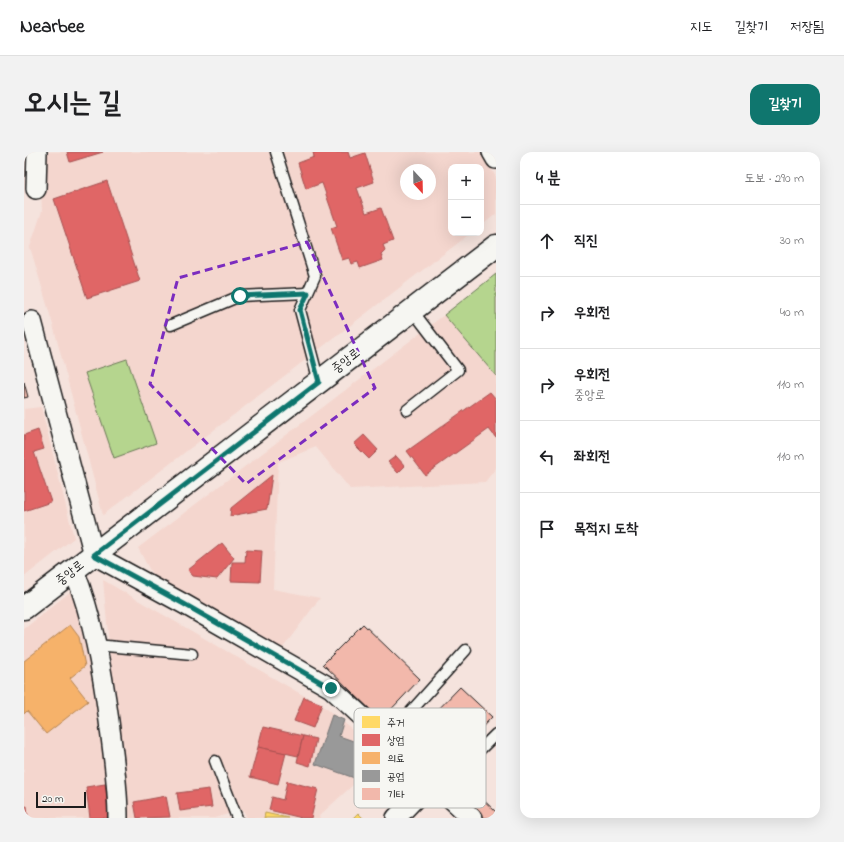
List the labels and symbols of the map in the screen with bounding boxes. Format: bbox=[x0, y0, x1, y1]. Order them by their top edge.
north arrow bbox=[400, 164, 436, 200]
route start bbox=[231, 287, 249, 305]
street label: 중앙로 bbox=[328, 344, 364, 378]
street label: 중앙로 bbox=[52, 556, 88, 590]
route end bbox=[322, 679, 340, 697]
legend bbox=[354, 708, 486, 808]
text: 주거 bbox=[387, 715, 405, 731]
text: 상업 bbox=[387, 733, 405, 749]
text: 의료 bbox=[387, 751, 405, 767]
text: 공업 bbox=[387, 769, 405, 785]
text: 기타 bbox=[387, 787, 405, 803]
scale bar bbox=[36, 790, 86, 809]

